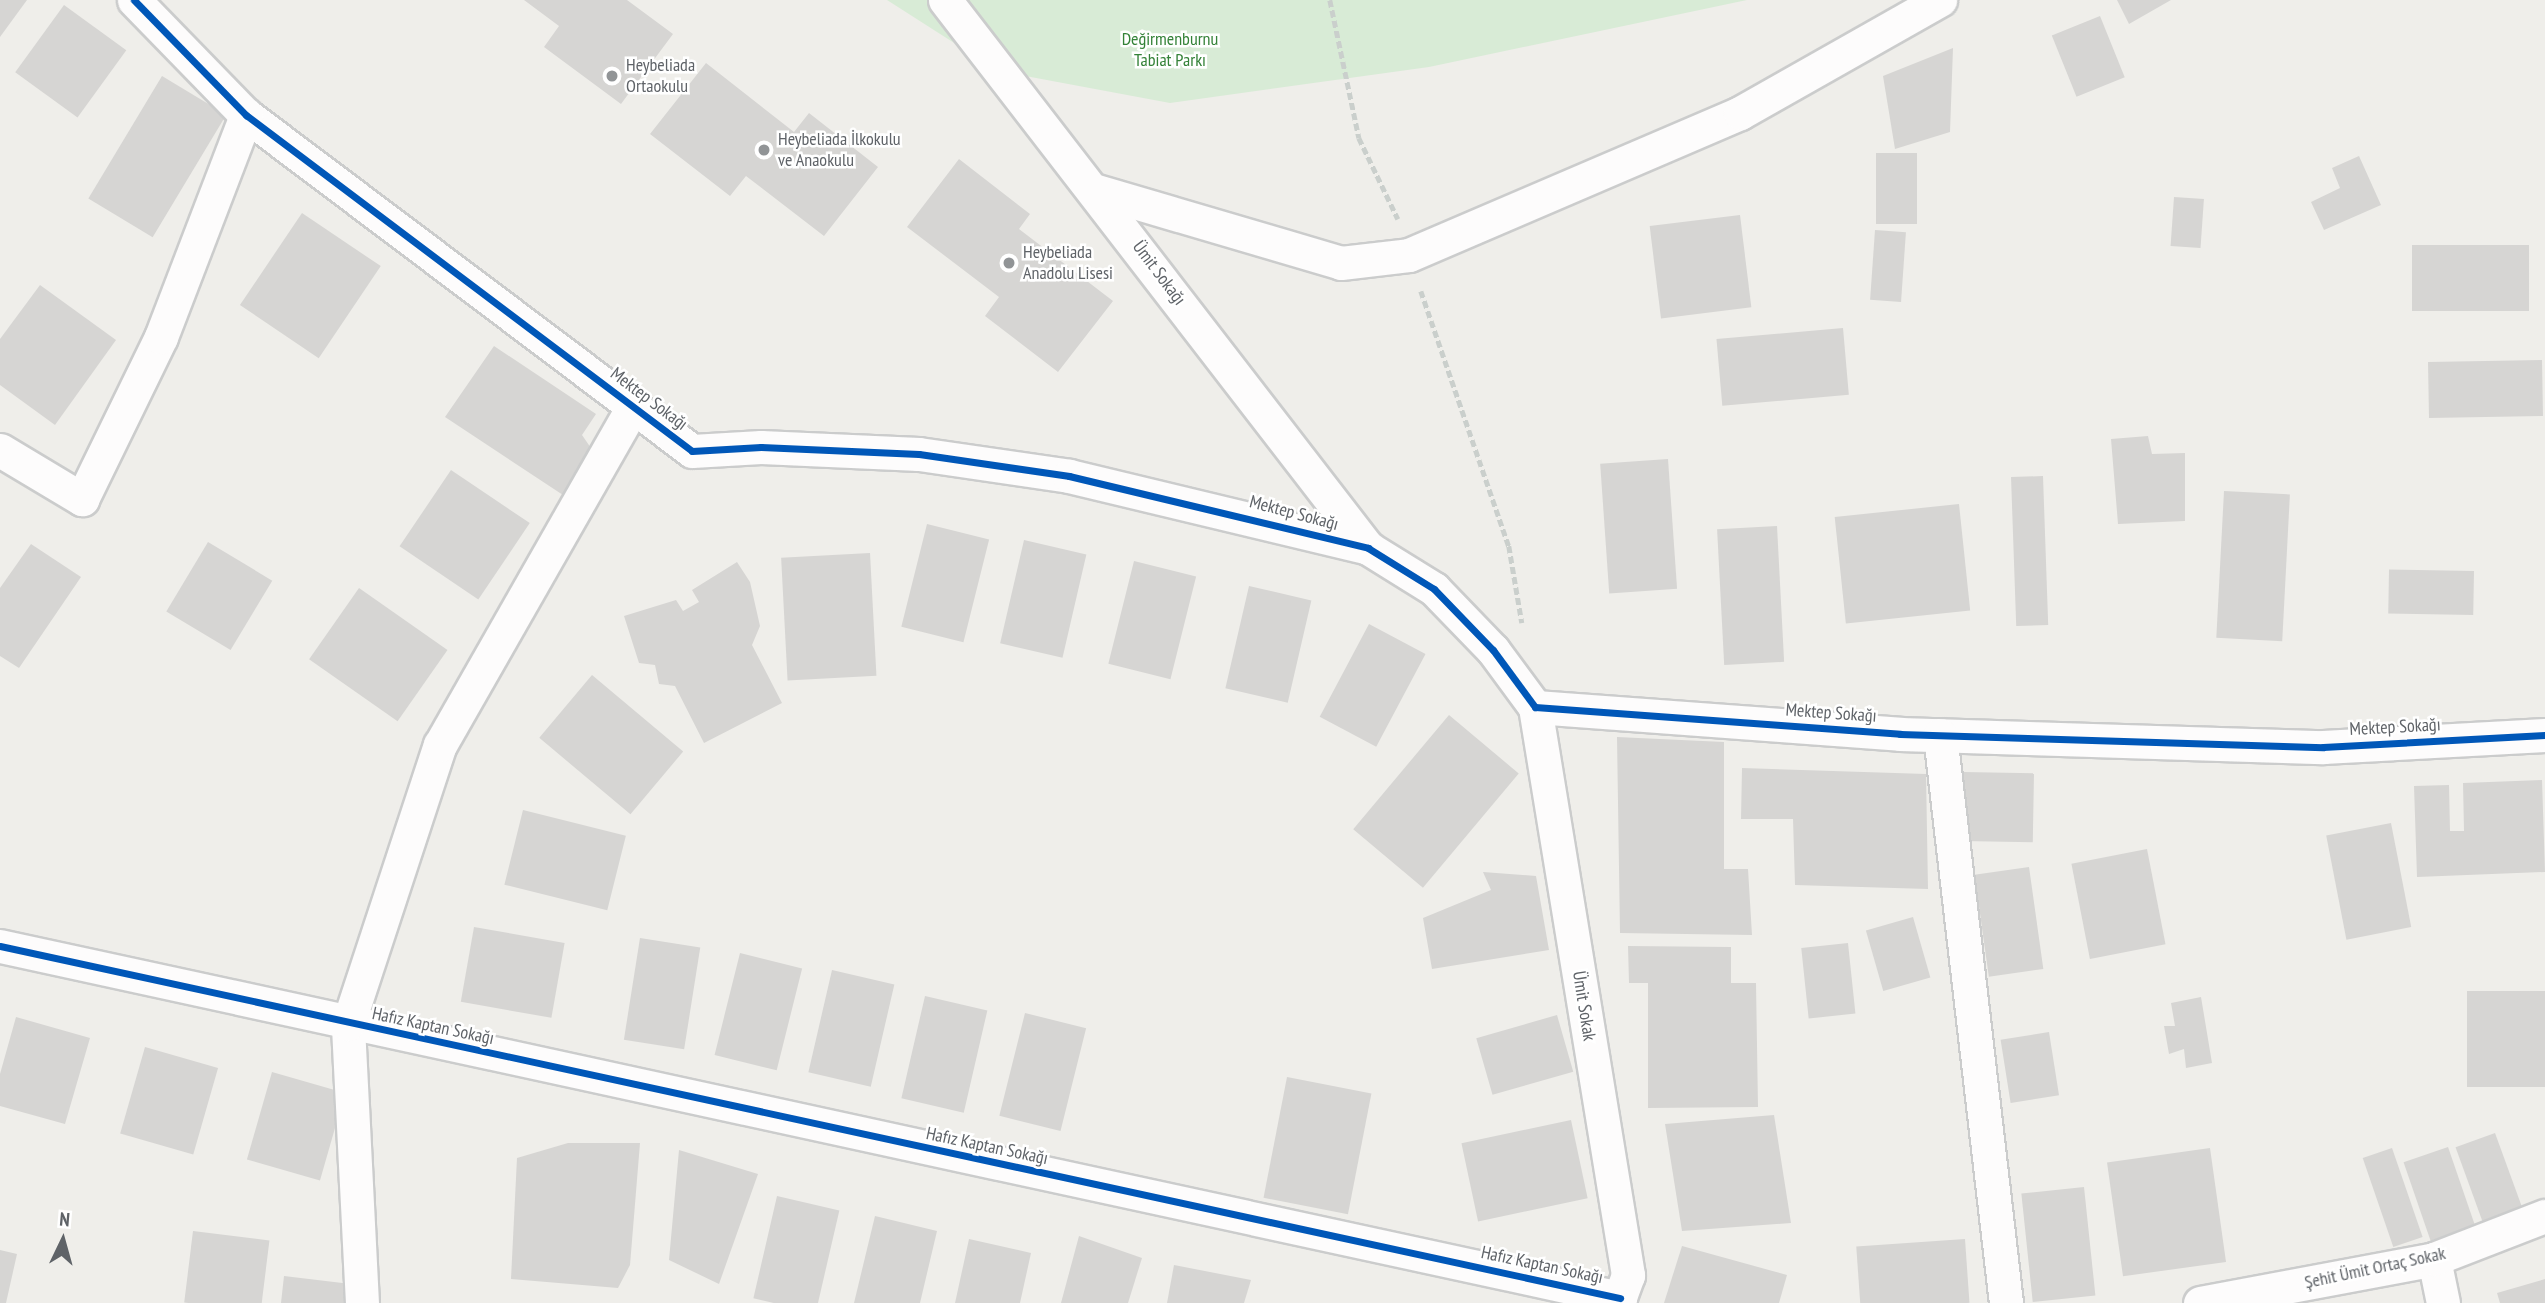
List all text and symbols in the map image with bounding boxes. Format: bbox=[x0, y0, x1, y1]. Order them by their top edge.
park label: Değirmenburnu Tabiat Parkı bbox=[1122, 29, 1218, 72]
place label: Heybeliada Ortaokulu bbox=[626, 55, 695, 98]
marker: Heybeliada Ortaokulu bbox=[604, 68, 620, 84]
place label: Heybeliada İlkokulu ve Anaokulu bbox=[778, 129, 901, 172]
marker: Heybeliada İlkokulu ve Anaokulu bbox=[756, 142, 772, 158]
street label: Ümit Sokağı bbox=[1128, 237, 1190, 309]
place label: Heybeliada Anadolu Lisesi bbox=[1023, 242, 1113, 284]
marker: Heybeliada Anadolu Lisesi bbox=[1001, 255, 1017, 271]
street label: Mektep Sokağı bbox=[606, 363, 692, 435]
street label: Mektep Sokağı bbox=[1247, 491, 1341, 535]
street label: Mektep Sokağı bbox=[1785, 699, 1877, 727]
street label: Mektep Sokağı bbox=[2349, 714, 2441, 740]
street label: Ümit Sokak bbox=[1568, 970, 1600, 1042]
street label: Hafız Kaptan Sokağı bbox=[370, 1003, 496, 1049]
street label: Hafız Kaptan Sokağı bbox=[924, 1123, 1050, 1169]
north arrow bbox=[28, 1205, 98, 1275]
text: N bbox=[59, 1207, 71, 1231]
street label: Hafız Kaptan Sokağı bbox=[1479, 1242, 1605, 1288]
street label: Şehit Ümit Ortaç Sokak bbox=[2302, 1242, 2448, 1294]

